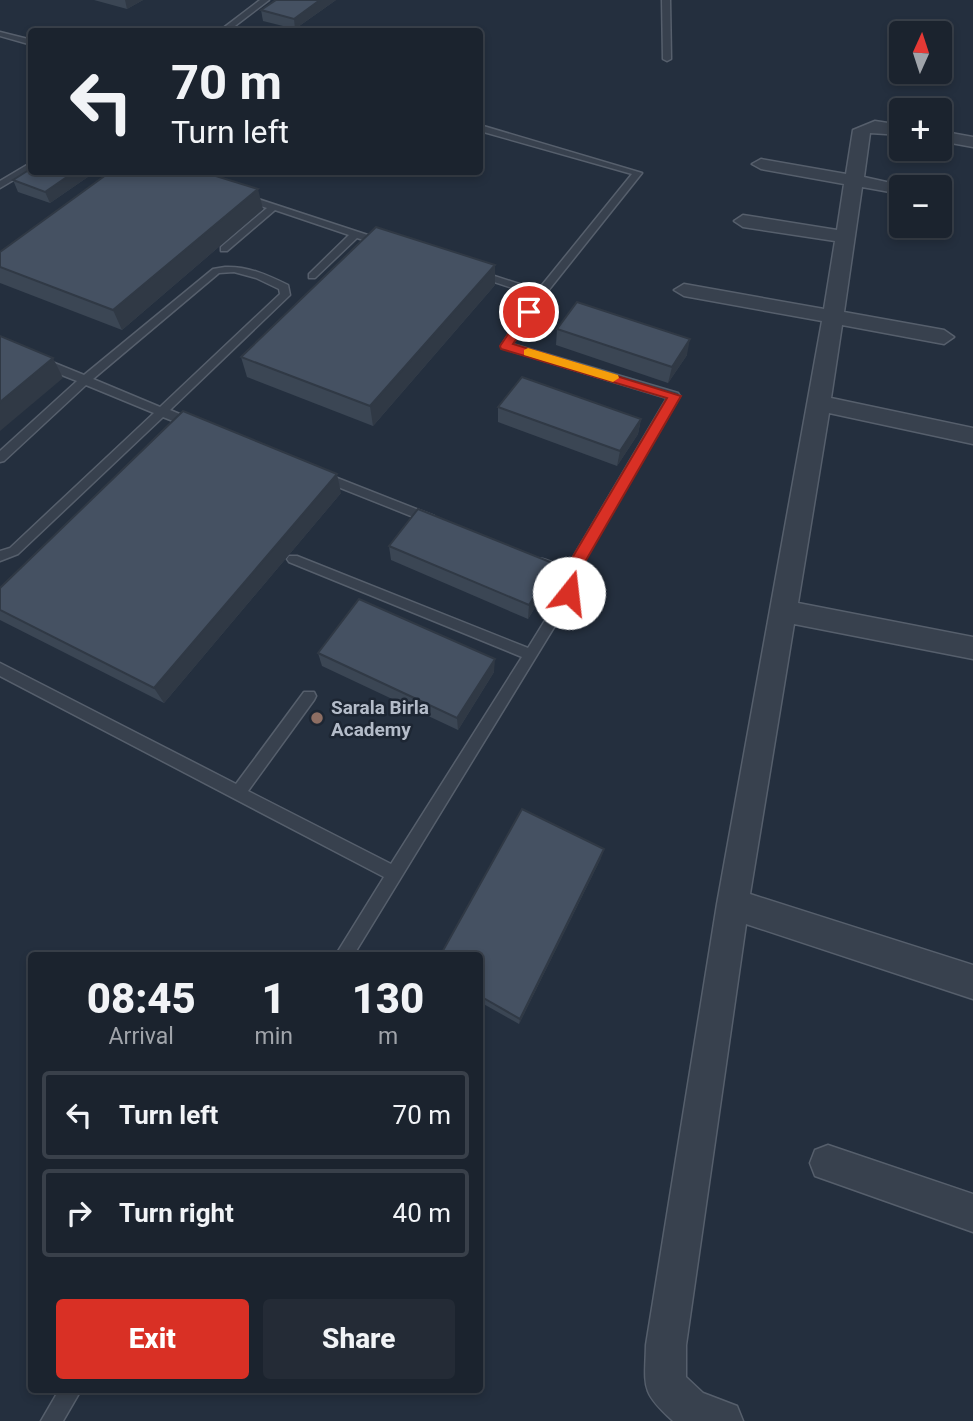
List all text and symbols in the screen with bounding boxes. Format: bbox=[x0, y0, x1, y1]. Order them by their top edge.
north arrow bbox=[889, 21, 952, 84]
map controls bbox=[889, 21, 952, 238]
text: 70 m bbox=[171, 54, 282, 111]
icon: left bbox=[56, 56, 147, 147]
button: + bbox=[889, 98, 952, 161]
text: Turn left bbox=[171, 113, 289, 151]
button: − bbox=[889, 175, 952, 238]
pin bbox=[499, 282, 559, 342]
icon: arrive bbox=[510, 293, 548, 331]
position arrow bbox=[532, 556, 606, 630]
place label: Sarala Birla Academy bbox=[331, 696, 429, 741]
marker: Sarala Birla Academy bbox=[309, 710, 325, 726]
text: 08:45 bbox=[87, 974, 196, 1023]
text: 1 bbox=[262, 974, 286, 1023]
text: 130 bbox=[352, 974, 424, 1023]
text: Arrival bbox=[109, 1023, 174, 1050]
text: min bbox=[254, 1023, 293, 1050]
text: m bbox=[378, 1023, 398, 1050]
icon: left bbox=[60, 1096, 98, 1134]
text: Turn left bbox=[119, 1100, 218, 1130]
text: 70 m bbox=[393, 1100, 451, 1130]
icon: right bbox=[60, 1194, 98, 1232]
text: Turn right bbox=[119, 1198, 234, 1228]
text: 40 m bbox=[393, 1198, 451, 1228]
button: Exit bbox=[56, 1299, 249, 1379]
button: Share bbox=[263, 1299, 455, 1379]

